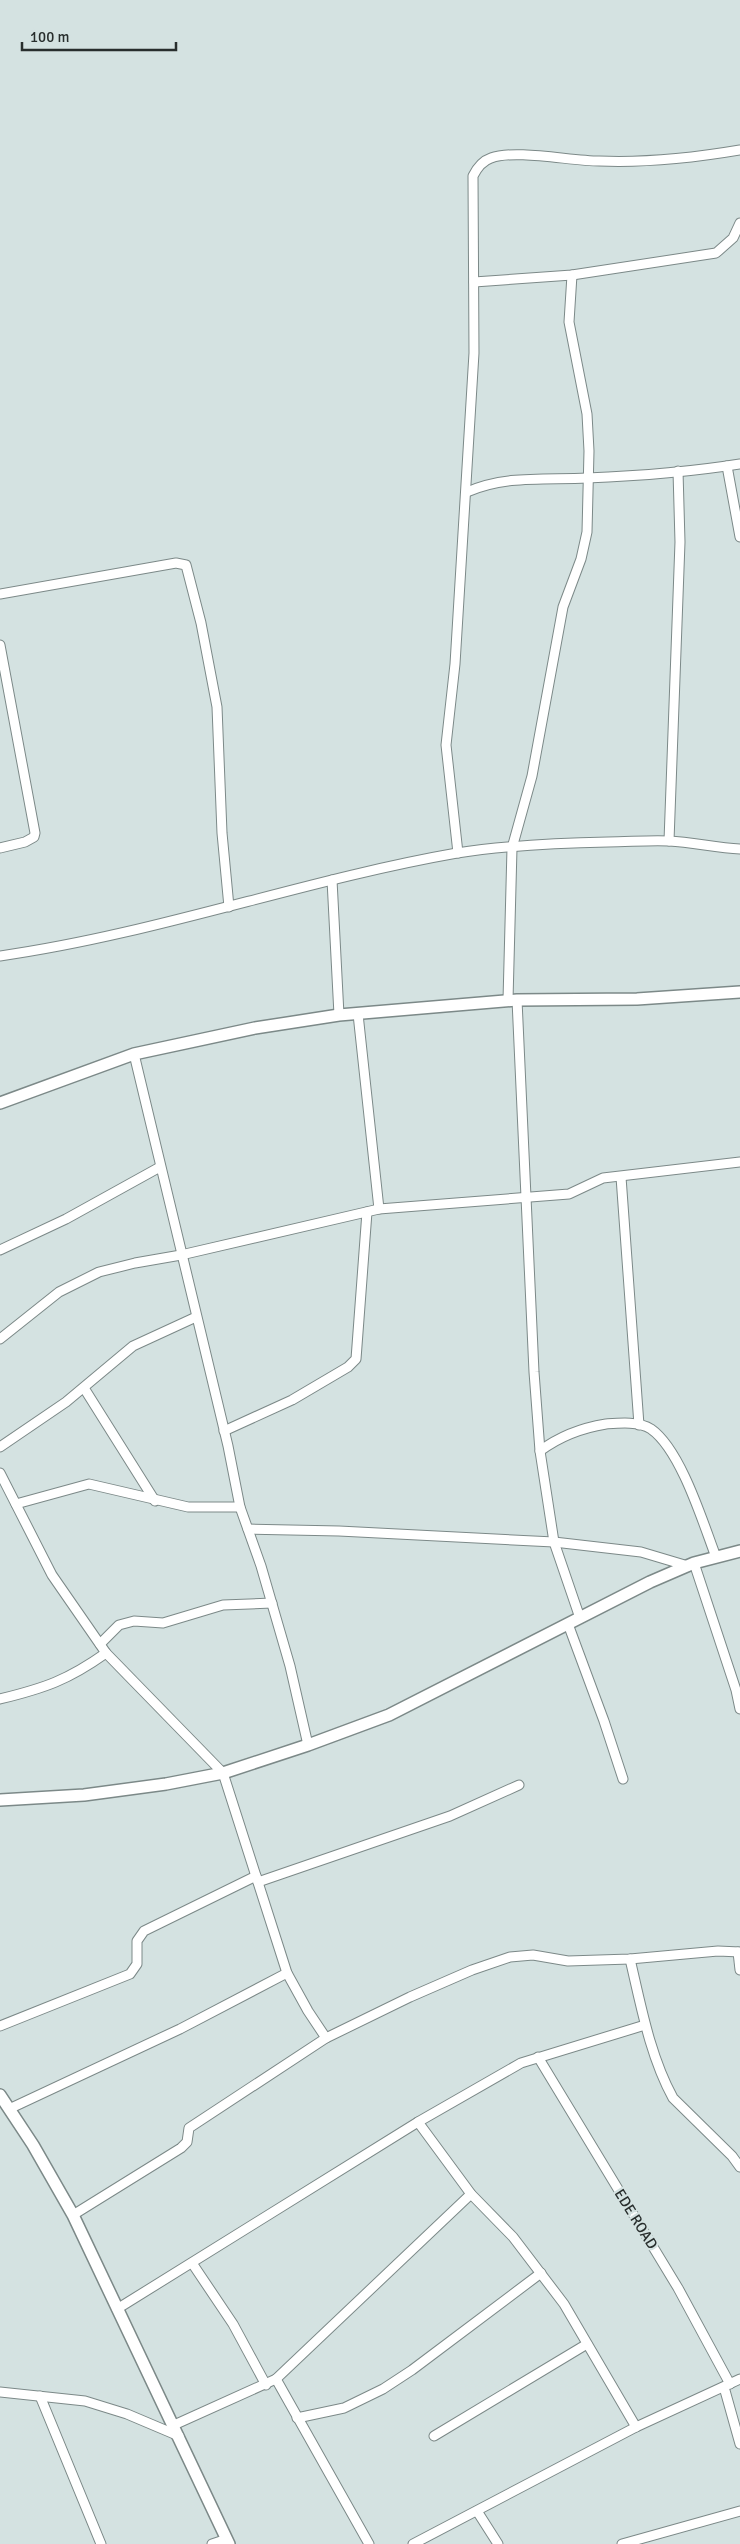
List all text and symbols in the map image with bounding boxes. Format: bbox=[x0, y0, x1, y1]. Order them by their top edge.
scale bar bbox=[22, 20, 176, 52]
text: 100 m bbox=[30, 28, 70, 46]
street label: EDE ROAD bbox=[611, 2186, 661, 2252]

